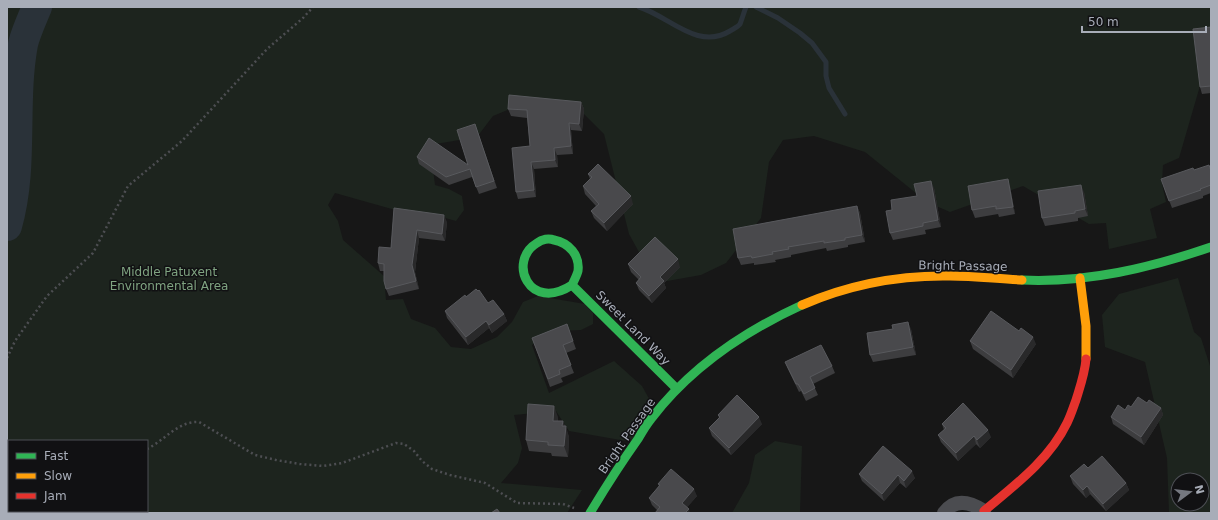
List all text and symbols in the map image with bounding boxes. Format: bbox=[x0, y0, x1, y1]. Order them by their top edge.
scale bar bbox=[1082, 8, 1206, 34]
text: 50 m bbox=[1088, 15, 1119, 29]
street label: Bright Passage bbox=[918, 258, 1008, 274]
park label: Middle Patuxent Environmental Area bbox=[110, 265, 228, 293]
street label: Sweet Land Way bbox=[593, 288, 673, 368]
street label: Bright Passage bbox=[596, 395, 658, 477]
legend bbox=[8, 440, 148, 512]
text: Fast bbox=[44, 449, 68, 463]
text: Slow bbox=[44, 469, 72, 483]
north arrow bbox=[1170, 472, 1210, 512]
text: N bbox=[1192, 483, 1207, 496]
text: Jam bbox=[43, 489, 67, 503]

